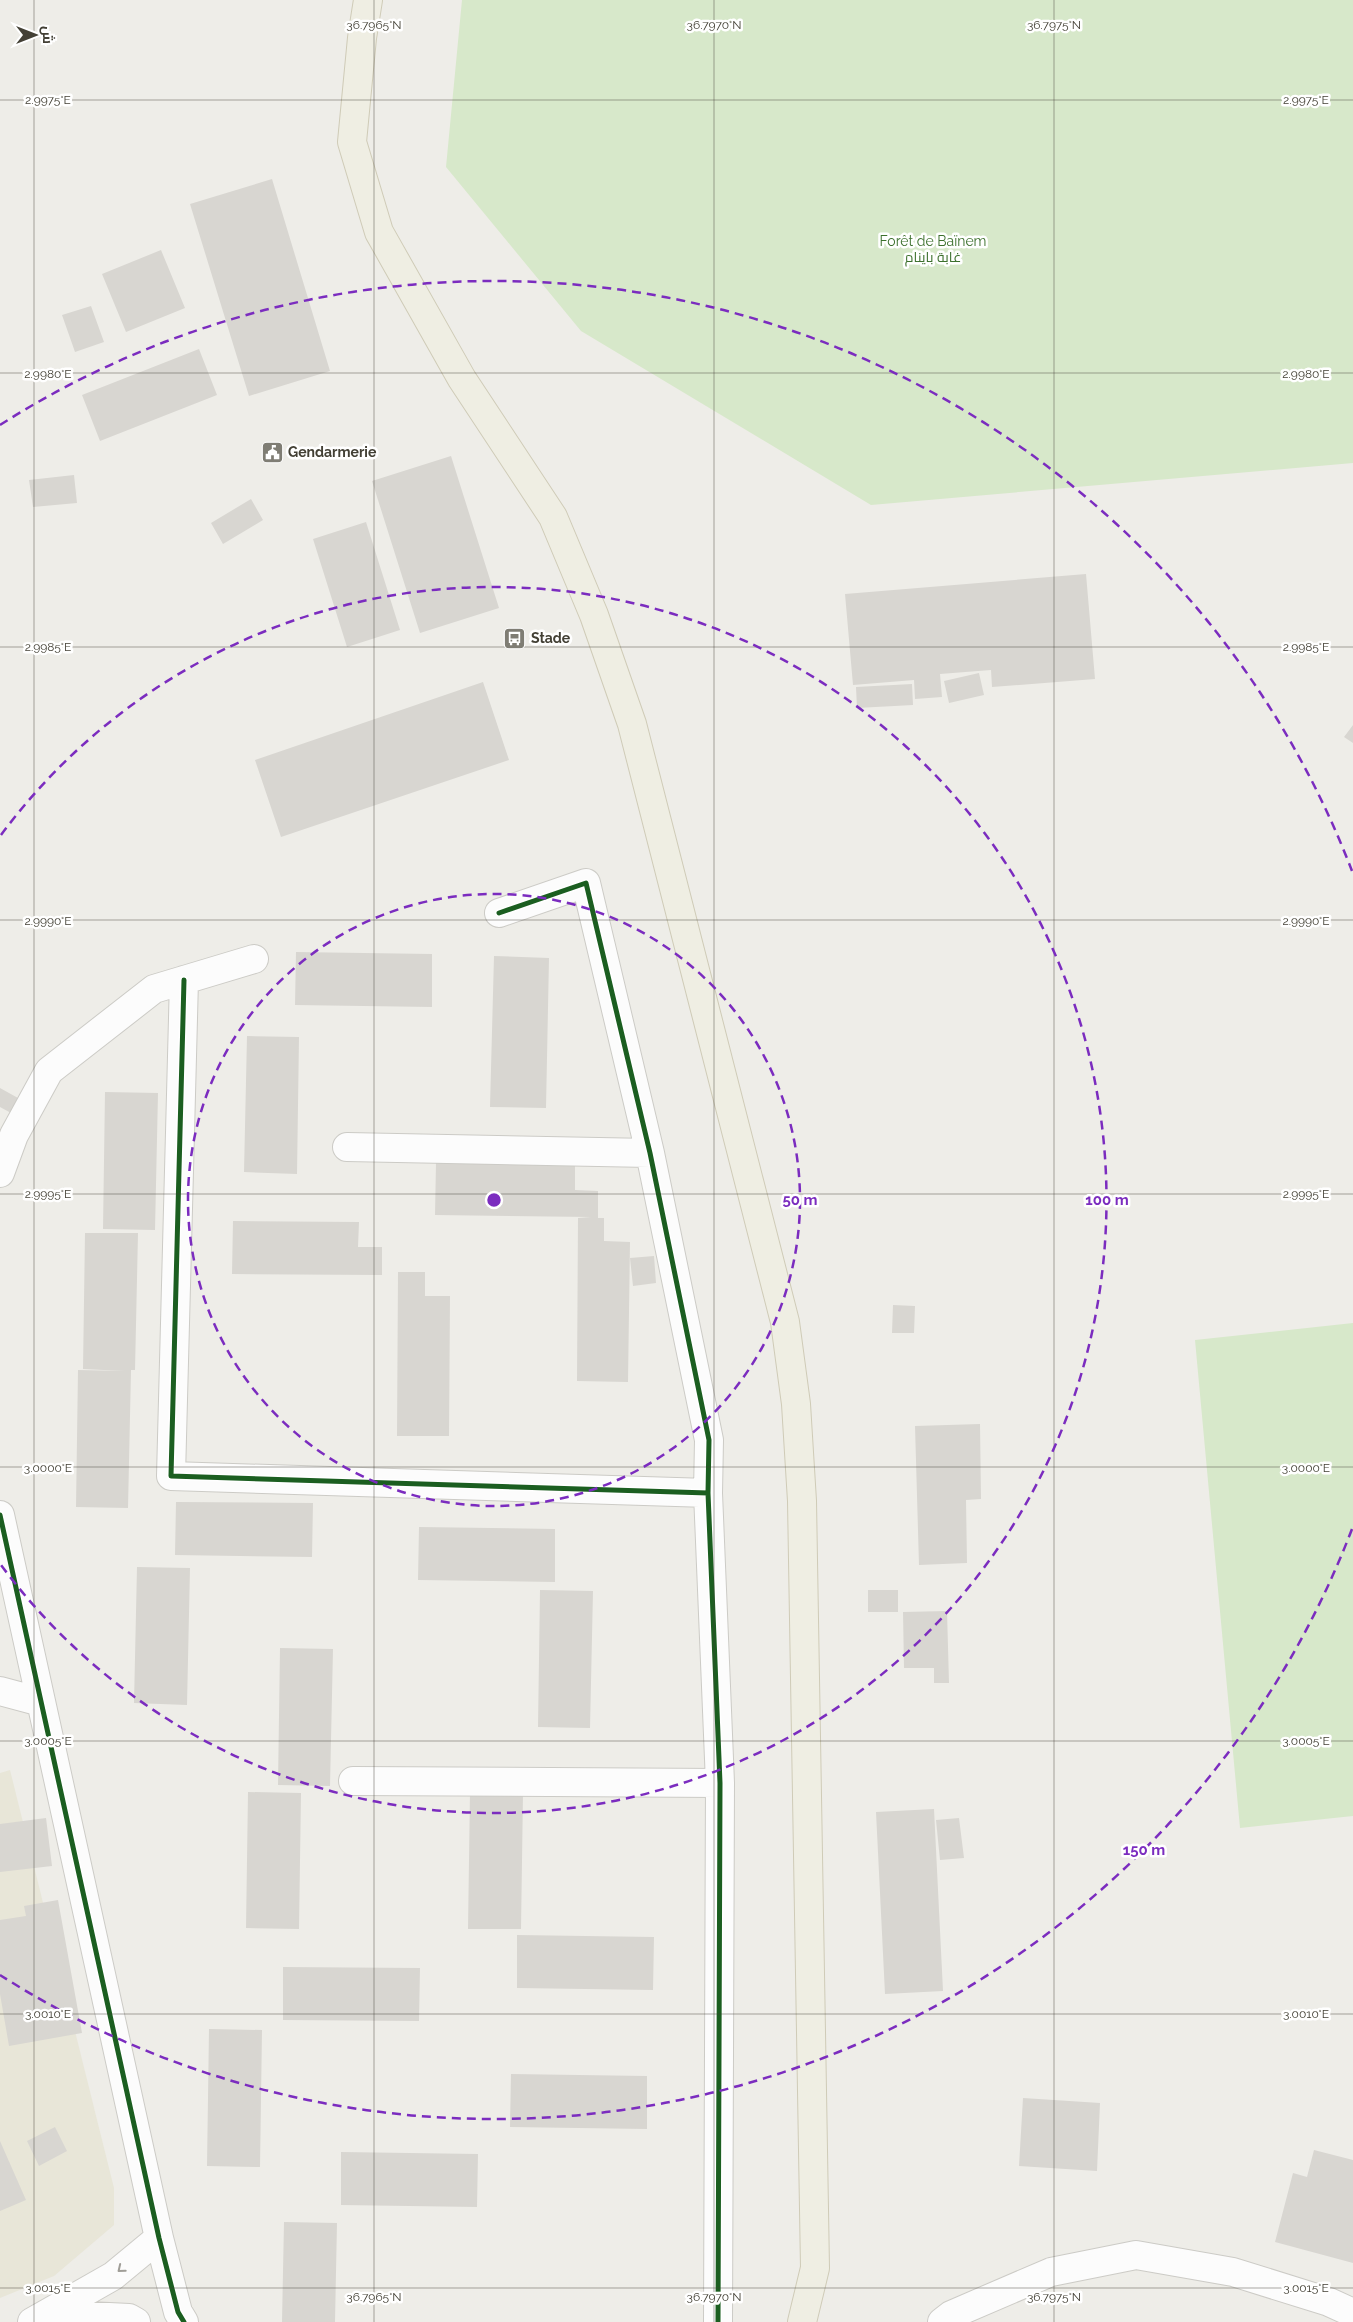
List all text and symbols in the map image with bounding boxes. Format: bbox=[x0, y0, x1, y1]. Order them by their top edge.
north arrow bbox=[10, 10, 60, 60]
text: 36.7965°N bbox=[346, 18, 402, 32]
text: 36.7970°N bbox=[687, 18, 741, 32]
text: 36.7975°N bbox=[1027, 18, 1081, 32]
text: ش bbox=[39, 26, 56, 44]
text: 2.9975°E bbox=[25, 93, 71, 107]
text: 2.9975°E bbox=[1283, 93, 1329, 107]
park label: Forêt de Baïnem غابة باينام bbox=[880, 233, 986, 267]
text: 2.9980°E bbox=[24, 367, 72, 381]
text: 2.9980°E bbox=[1282, 367, 1330, 381]
public building icon: Gendarmerie bbox=[260, 440, 284, 464]
place label: Gendarmerie bbox=[288, 444, 377, 460]
bus stop icon: Stade bbox=[503, 626, 527, 650]
place label: Stade bbox=[531, 630, 571, 646]
text: 2.9985°E bbox=[25, 640, 71, 654]
text: 2.9985°E bbox=[1283, 640, 1329, 654]
text: 2.9990°E bbox=[24, 914, 72, 928]
text: 2.9990°E bbox=[1282, 914, 1330, 928]
text: 2.9995°E bbox=[25, 1187, 71, 1201]
text: 2.9995°E bbox=[1283, 1187, 1329, 1201]
centre of rings bbox=[485, 1191, 503, 1209]
text: 50 m bbox=[782, 1191, 818, 1209]
text: 100 m bbox=[1085, 1191, 1129, 1209]
text: 3.0000°E bbox=[24, 1461, 72, 1475]
text: 3.0000°E bbox=[1282, 1461, 1330, 1475]
text: 3.0005°E bbox=[24, 1734, 72, 1748]
text: 3.0005°E bbox=[1282, 1734, 1330, 1748]
text: 150 m bbox=[1123, 1841, 1165, 1859]
text: 3.0010°E bbox=[25, 2007, 71, 2021]
text: 3.0010°E bbox=[1283, 2007, 1329, 2021]
one-way arrow bbox=[118, 2264, 127, 2272]
text: 3.0015°E bbox=[25, 2281, 71, 2295]
text: 3.0015°E bbox=[1283, 2281, 1329, 2295]
text: 36.7965°N bbox=[346, 2290, 402, 2304]
text: 36.7970°N bbox=[687, 2290, 741, 2304]
text: 36.7975°N bbox=[1027, 2290, 1081, 2304]

